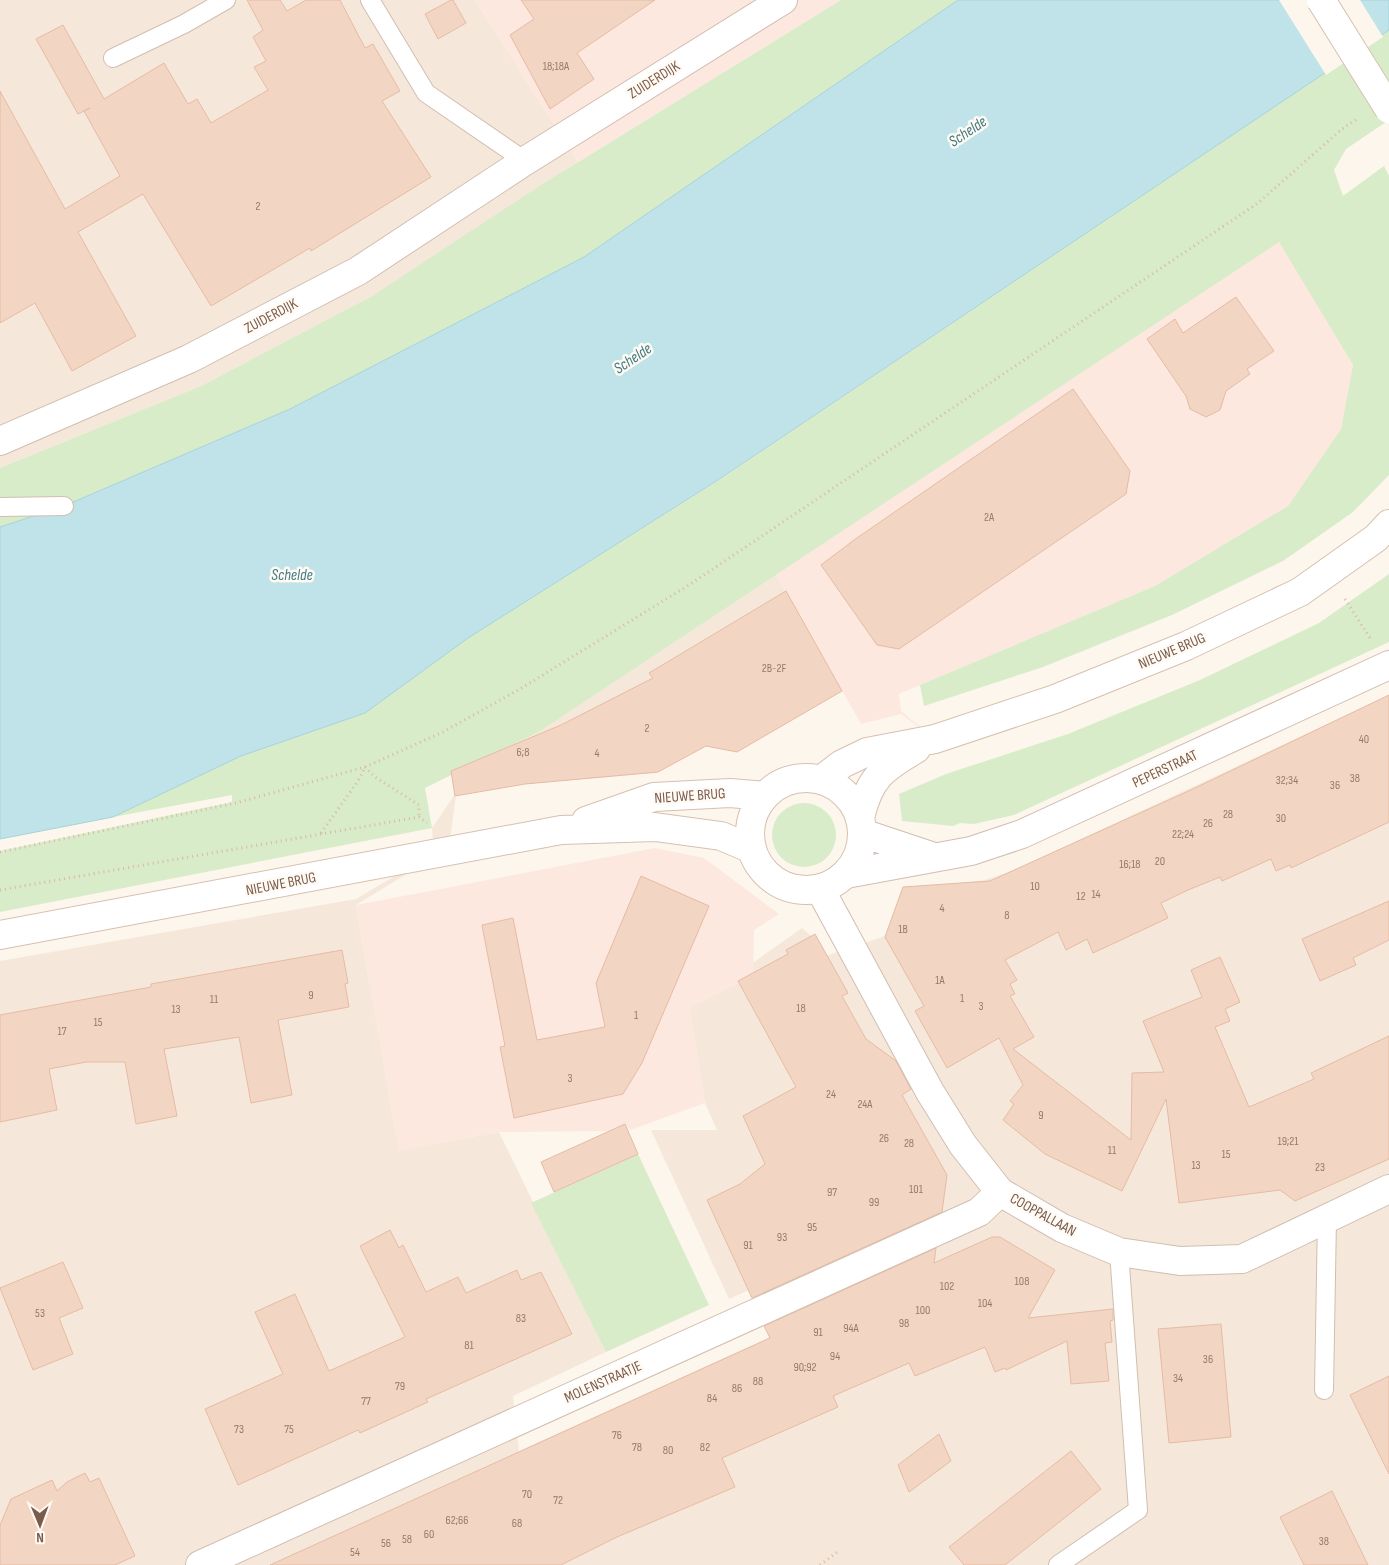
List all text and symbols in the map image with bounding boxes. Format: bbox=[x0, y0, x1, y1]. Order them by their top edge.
street label: ZUIDERDIJK bbox=[625, 57, 684, 103]
house number: 18;18A bbox=[543, 59, 570, 74]
water label: Schelde bbox=[945, 112, 991, 152]
house number: 2 bbox=[256, 199, 261, 214]
street label: ZUIDERDIJK bbox=[241, 294, 301, 338]
water label: Schelde bbox=[610, 339, 656, 379]
house number: 2A bbox=[984, 510, 995, 525]
water label: Schelde bbox=[271, 566, 313, 585]
street label: NIEUWE BRUG bbox=[1136, 628, 1208, 674]
house number: 2B-2F bbox=[762, 661, 786, 676]
house number: 2 bbox=[645, 721, 650, 736]
house number: 40 bbox=[1359, 732, 1369, 747]
house number: 6;8 bbox=[517, 745, 529, 760]
house number: 4 bbox=[594, 746, 600, 761]
street label: PEPERSTRAAT bbox=[1129, 746, 1201, 792]
house number: 38 bbox=[1350, 771, 1360, 786]
house number: 32;34 bbox=[1276, 773, 1298, 788]
house number: 36 bbox=[1330, 778, 1340, 793]
street label: NIEUWE BRUG bbox=[654, 784, 726, 808]
house number: 28 bbox=[1223, 807, 1233, 822]
house number: 30 bbox=[1276, 811, 1286, 826]
house number: 26 bbox=[1203, 816, 1213, 831]
house number: 22;24 bbox=[1172, 827, 1194, 842]
house number: 20 bbox=[1155, 854, 1165, 869]
house number: 16;18 bbox=[1119, 857, 1141, 872]
street label: NIEUWE BRUG bbox=[244, 868, 318, 900]
house number: 10 bbox=[1030, 879, 1040, 894]
house number: 14 bbox=[1091, 887, 1101, 902]
house number: 12 bbox=[1076, 889, 1086, 904]
house number: 4 bbox=[939, 901, 945, 916]
house number: 8 bbox=[1004, 908, 1010, 923]
house number: 1B bbox=[898, 922, 908, 937]
house number: 1A bbox=[935, 973, 946, 988]
house number: 9 bbox=[308, 988, 314, 1003]
house number: 1 bbox=[960, 991, 965, 1006]
house number: 11 bbox=[210, 992, 219, 1007]
house number: 3 bbox=[978, 999, 984, 1014]
house number: 18 bbox=[796, 1001, 806, 1016]
house number: 13 bbox=[171, 1002, 181, 1017]
house number: 1 bbox=[634, 1008, 639, 1023]
house number: 15 bbox=[93, 1015, 103, 1030]
house number: 17 bbox=[58, 1024, 67, 1039]
house number: 3 bbox=[567, 1071, 573, 1086]
house number: 24 bbox=[826, 1087, 836, 1102]
house number: 24A bbox=[857, 1097, 873, 1112]
house number: 9 bbox=[1038, 1108, 1044, 1123]
house number: 26 bbox=[879, 1131, 889, 1146]
house number: 19;21 bbox=[1277, 1134, 1299, 1149]
house number: 28 bbox=[904, 1136, 914, 1151]
house number: 11 bbox=[1108, 1143, 1117, 1158]
house number: 15 bbox=[1221, 1147, 1231, 1162]
house number: 13 bbox=[1191, 1158, 1201, 1173]
house number: 23 bbox=[1315, 1160, 1325, 1175]
house number: 101 bbox=[909, 1182, 924, 1197]
house number: 97 bbox=[827, 1185, 837, 1200]
street label: COOPPALLAAN bbox=[1007, 1189, 1079, 1241]
house number: 99 bbox=[869, 1195, 879, 1210]
house number: 95 bbox=[807, 1220, 817, 1235]
house number: 93 bbox=[777, 1230, 787, 1245]
house number: 91 bbox=[743, 1238, 754, 1253]
house number: 108 bbox=[1015, 1274, 1029, 1289]
house number: 102 bbox=[940, 1279, 954, 1294]
house number: 104 bbox=[978, 1296, 992, 1311]
house number: 100 bbox=[916, 1303, 930, 1318]
house number: 53 bbox=[35, 1306, 45, 1321]
house number: 83 bbox=[516, 1311, 526, 1326]
house number: 98 bbox=[899, 1316, 909, 1331]
house number: 94A bbox=[843, 1321, 860, 1336]
house number: 91 bbox=[813, 1325, 824, 1340]
house number: 81 bbox=[464, 1338, 475, 1353]
house number: 94 bbox=[830, 1349, 840, 1364]
house number: 36 bbox=[1203, 1352, 1213, 1367]
street label: MOLENSTRAATJE bbox=[561, 1357, 645, 1407]
house number: 90;92 bbox=[793, 1360, 817, 1375]
house number: 34 bbox=[1173, 1371, 1183, 1386]
house number: 88 bbox=[753, 1374, 763, 1389]
house number: 79 bbox=[395, 1379, 405, 1394]
house number: 86 bbox=[732, 1381, 742, 1396]
house number: 84 bbox=[707, 1391, 717, 1406]
house number: 77 bbox=[361, 1394, 371, 1409]
house number: 73 bbox=[234, 1422, 244, 1437]
house number: 75 bbox=[284, 1422, 294, 1437]
house number: 76 bbox=[612, 1428, 622, 1443]
house number: 78 bbox=[632, 1440, 642, 1455]
house number: 82 bbox=[700, 1440, 710, 1455]
house number: 80 bbox=[663, 1443, 673, 1458]
house number: 70 bbox=[522, 1487, 532, 1502]
house number: 72 bbox=[553, 1493, 563, 1508]
north arrow bbox=[15, 1500, 65, 1550]
house number: 62;66 bbox=[445, 1513, 469, 1528]
house number: 68 bbox=[512, 1516, 522, 1531]
house number: 60 bbox=[424, 1527, 434, 1542]
text: N bbox=[36, 1529, 44, 1546]
house number: 58 bbox=[402, 1532, 412, 1547]
house number: 38 bbox=[1319, 1534, 1329, 1549]
house number: 56 bbox=[381, 1536, 391, 1551]
house number: 54 bbox=[350, 1545, 360, 1560]

